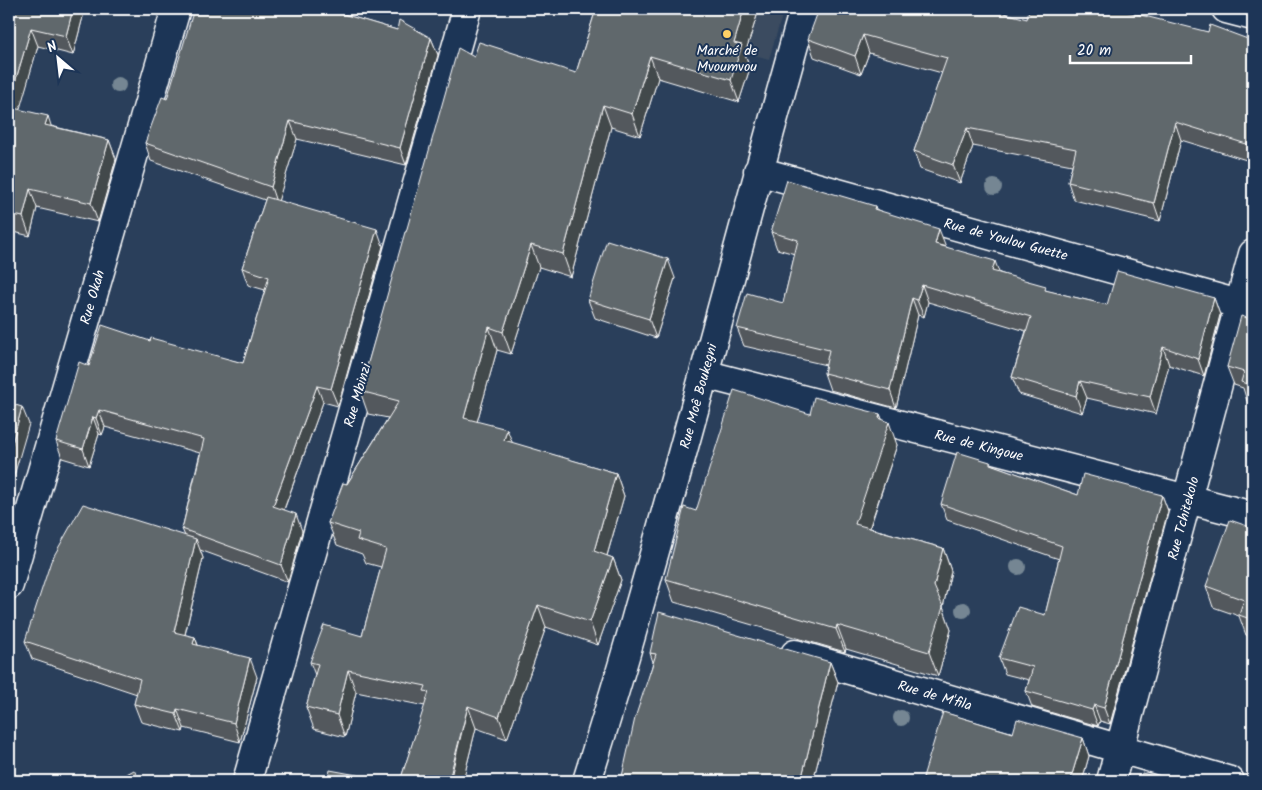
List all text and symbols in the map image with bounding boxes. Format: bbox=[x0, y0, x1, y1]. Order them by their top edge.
marker: Marché de Mvoumvou bbox=[721, 28, 733, 40]
north arrow bbox=[32, 32, 82, 82]
scale bar bbox=[1070, 32, 1191, 64]
text: N bbox=[43, 36, 62, 59]
text: 20 m bbox=[1077, 39, 1111, 63]
place label: Marché de Mvoumvou bbox=[696, 40, 758, 78]
street label: Rue de Youlou Guette bbox=[941, 213, 1071, 267]
street label: Rue Okah bbox=[75, 267, 111, 327]
street label: Rue Moê Boukegni bbox=[674, 340, 724, 451]
street label: Rue Mbinzi bbox=[338, 360, 378, 430]
street label: Rue de Kingoue bbox=[932, 424, 1026, 468]
street label: Rue Tchitekolo bbox=[1162, 474, 1206, 563]
street label: Rue de M'fila bbox=[895, 675, 974, 717]

